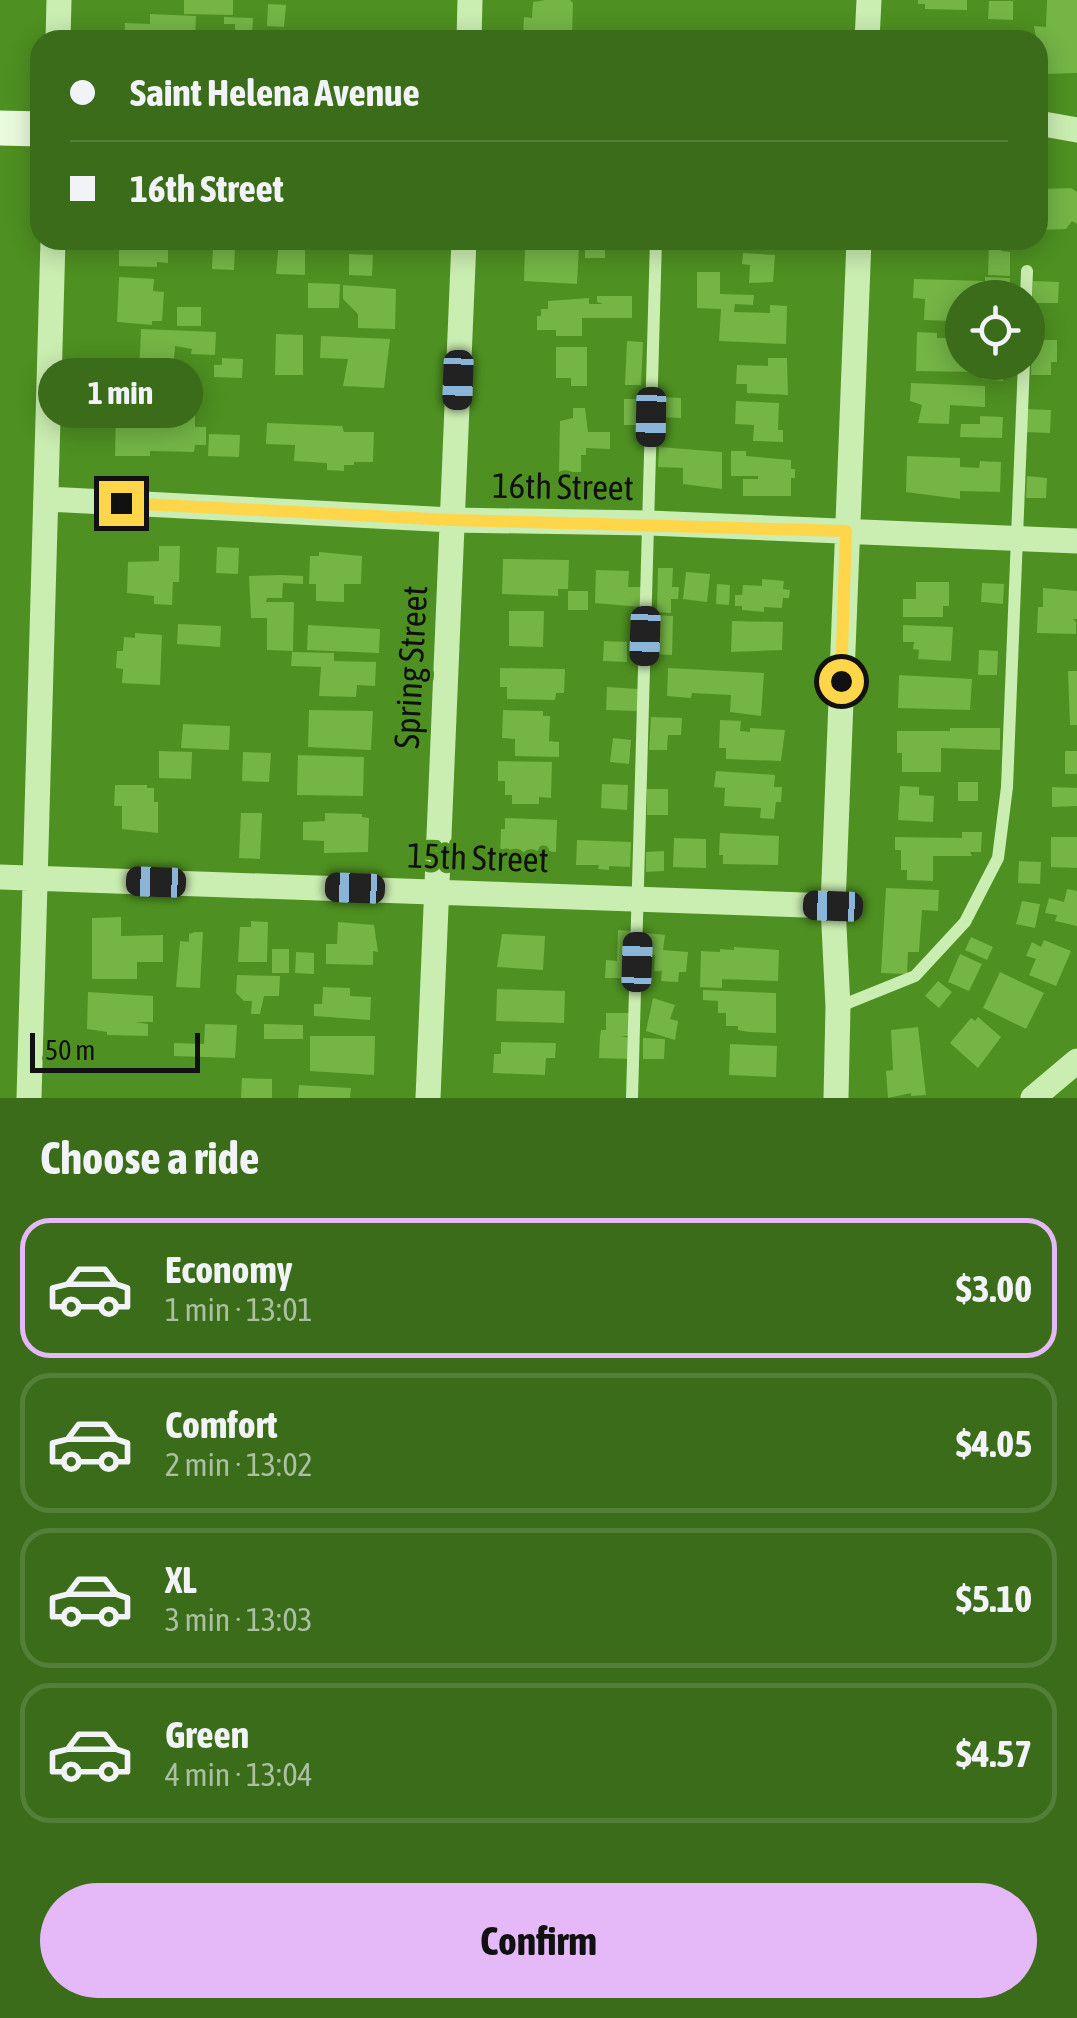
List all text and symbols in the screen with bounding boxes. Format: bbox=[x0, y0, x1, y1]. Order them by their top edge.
text: Saint Helena Avenue bbox=[130, 71, 420, 114]
text: 16th Street bbox=[130, 167, 284, 210]
map controls bbox=[945, 280, 1045, 380]
button: locate bbox=[945, 280, 1045, 380]
car bbox=[442, 349, 474, 411]
callout: 1 min bbox=[38, 358, 204, 428]
text: 1 min bbox=[88, 374, 153, 411]
car bbox=[635, 387, 667, 447]
street label: 16th Street bbox=[492, 465, 634, 507]
route end bbox=[99, 481, 144, 526]
street label: Spring Street bbox=[386, 584, 434, 750]
car bbox=[629, 605, 661, 667]
route start bbox=[819, 659, 864, 704]
street label: 15th Street bbox=[407, 835, 549, 879]
car bbox=[125, 866, 187, 898]
car bbox=[324, 872, 386, 904]
car bbox=[802, 890, 864, 922]
car bbox=[621, 931, 653, 993]
scale bar bbox=[30, 1028, 200, 1072]
text: 50 m bbox=[45, 1034, 95, 1066]
text: Choose a ride bbox=[40, 1132, 259, 1184]
icon: car bbox=[45, 1243, 135, 1333]
text: Economy bbox=[165, 1248, 292, 1291]
text: $3.00 bbox=[956, 1267, 1032, 1310]
text: 1 min · 13:01 bbox=[165, 1291, 312, 1328]
icon: car bbox=[45, 1398, 135, 1488]
text: Comfort bbox=[165, 1403, 277, 1446]
text: $4.05 bbox=[956, 1422, 1032, 1465]
text: 2 min · 13:02 bbox=[165, 1446, 312, 1483]
icon: car bbox=[45, 1553, 135, 1643]
text: XL bbox=[165, 1558, 197, 1601]
text: $5.10 bbox=[956, 1577, 1032, 1620]
text: 3 min · 13:03 bbox=[165, 1601, 312, 1638]
icon: car bbox=[45, 1708, 135, 1798]
text: Green bbox=[165, 1713, 249, 1756]
text: $4.57 bbox=[956, 1732, 1032, 1775]
text: 4 min · 13:04 bbox=[165, 1756, 312, 1793]
button: Confirm bbox=[40, 1883, 1037, 1998]

